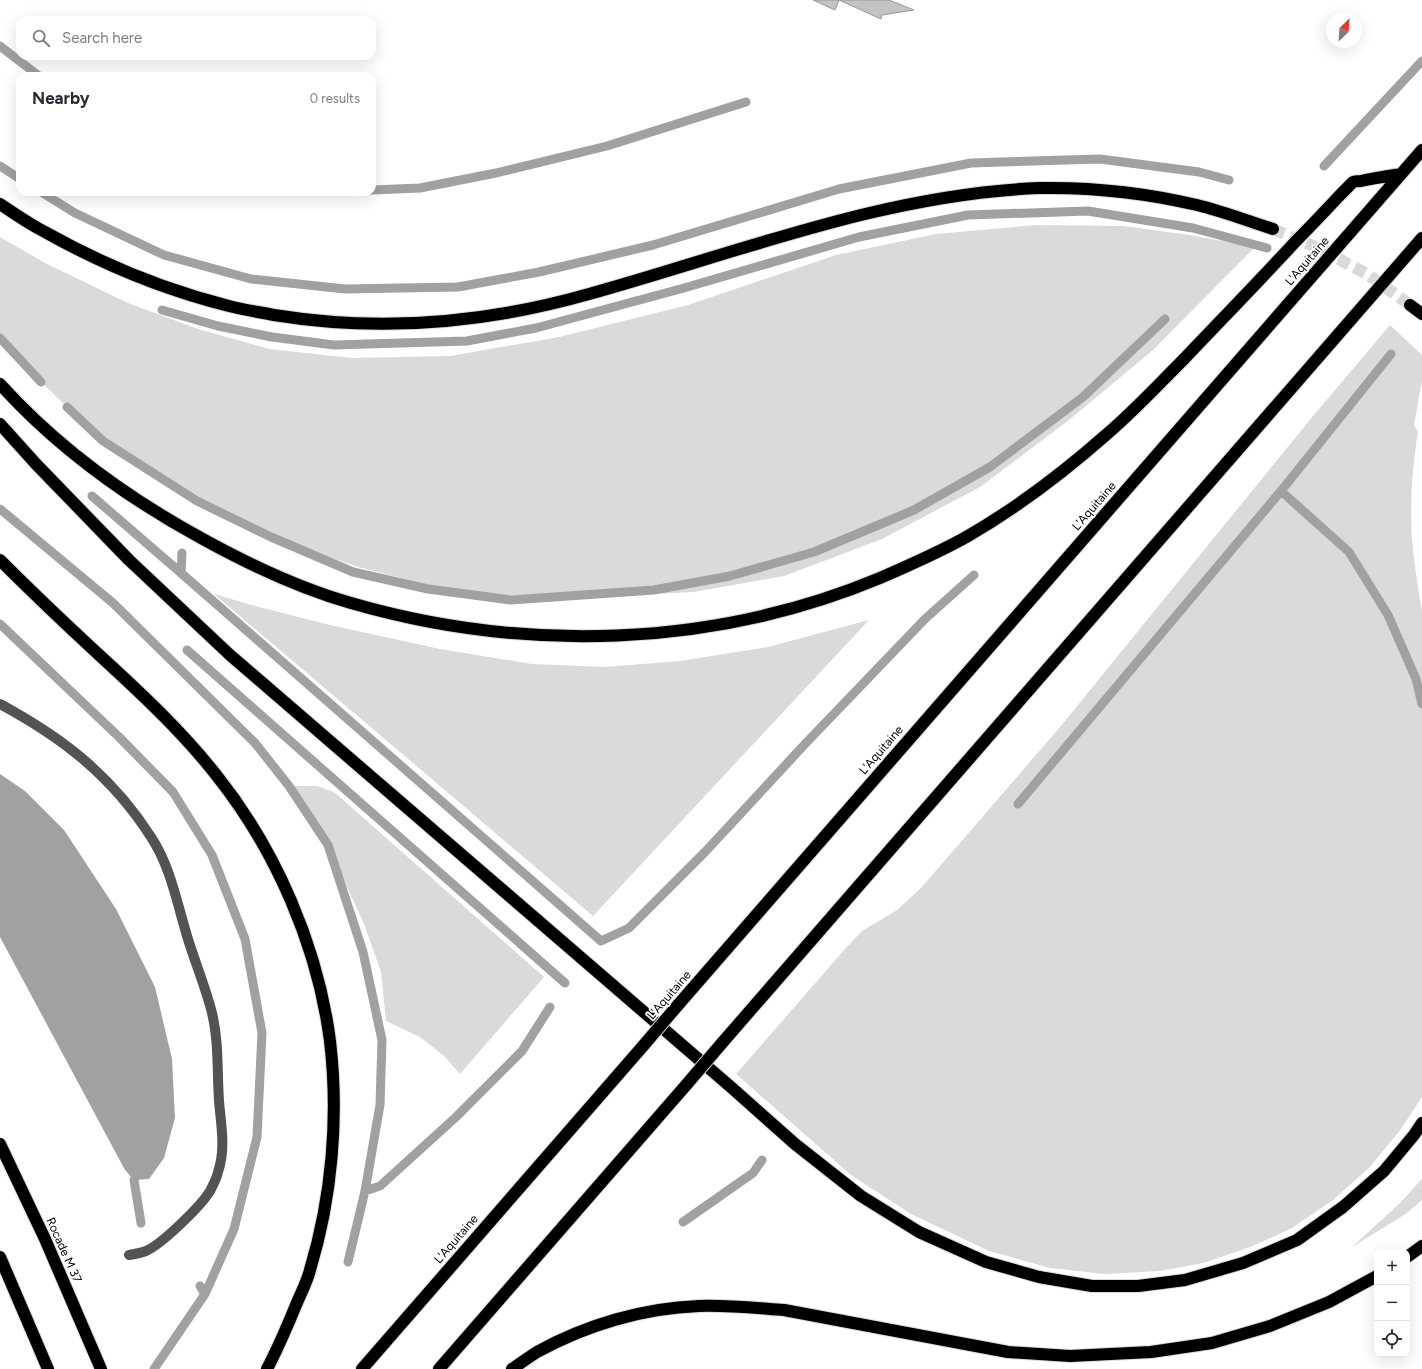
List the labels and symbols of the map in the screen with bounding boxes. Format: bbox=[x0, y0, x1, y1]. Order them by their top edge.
north arrow bbox=[1326, 12, 1362, 48]
street label: L'Aquitaine bbox=[1282, 234, 1332, 288]
street label: L'Aquitaine bbox=[1069, 479, 1119, 533]
street label: L'Aquitaine bbox=[856, 723, 906, 777]
street label: L'Aquitaine bbox=[644, 968, 694, 1022]
street label: L'Aquitaine bbox=[431, 1212, 481, 1266]
street label: Rocade M 37 bbox=[43, 1215, 85, 1285]

